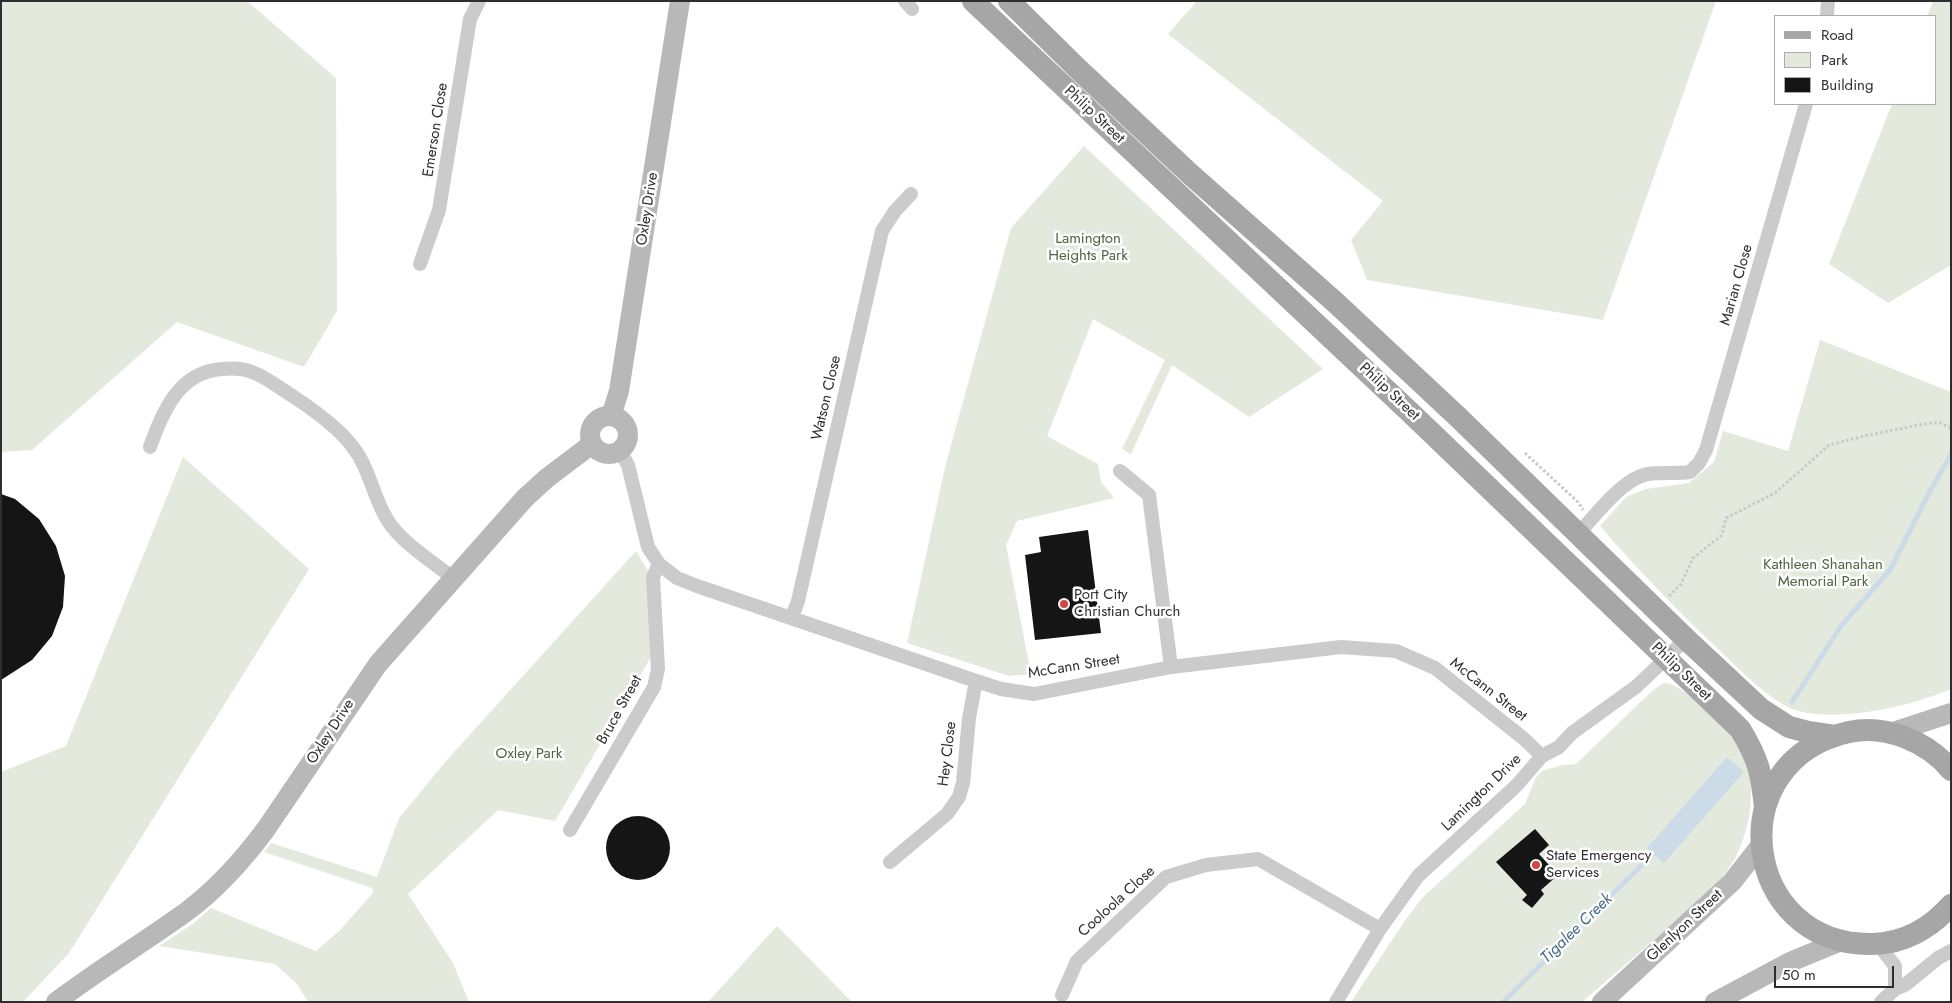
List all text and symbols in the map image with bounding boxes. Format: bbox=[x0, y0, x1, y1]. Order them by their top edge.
legend bbox=[1774, 15, 1937, 105]
text: Road bbox=[1821, 24, 1853, 46]
text: Park bbox=[1821, 49, 1848, 71]
text: Building bbox=[1821, 74, 1873, 96]
street label: Emerson Close bbox=[420, 82, 452, 178]
street label: Philip Street bbox=[1060, 82, 1128, 148]
street label: Oxley Drive bbox=[633, 171, 663, 247]
park label: Lamington Heights Park bbox=[1048, 230, 1128, 265]
street label: Marian Close bbox=[1717, 242, 1757, 328]
street label: Watson Close bbox=[809, 354, 845, 442]
street label: Philip Street bbox=[1355, 359, 1423, 425]
park label: Kathleen Shanahan Memorial Park bbox=[1763, 556, 1883, 591]
place label: Port City Christian Church bbox=[1074, 586, 1180, 621]
marker: Port City Christian Church bbox=[1058, 598, 1070, 610]
street label: Philip Street bbox=[1647, 639, 1715, 705]
street label: McCann Street bbox=[1027, 651, 1121, 683]
street label: McCann Street bbox=[1446, 654, 1530, 726]
street label: Bruce Street bbox=[594, 672, 646, 748]
street label: Oxley Drive bbox=[303, 696, 359, 768]
street label: Hey Close bbox=[935, 721, 961, 787]
park label: Oxley Park bbox=[496, 745, 562, 763]
street label: Lamington Drive bbox=[1439, 751, 1525, 835]
place label: State Emergency Services bbox=[1546, 847, 1651, 882]
marker: State Emergency Services bbox=[1530, 859, 1542, 871]
street label: Cooloola Close bbox=[1075, 863, 1159, 941]
street label: Glenlyon Street bbox=[1643, 886, 1727, 966]
water label: Tigalee Creek bbox=[1537, 890, 1617, 968]
scale bar bbox=[1777, 956, 1897, 988]
text: 50 m bbox=[1782, 964, 1816, 986]

